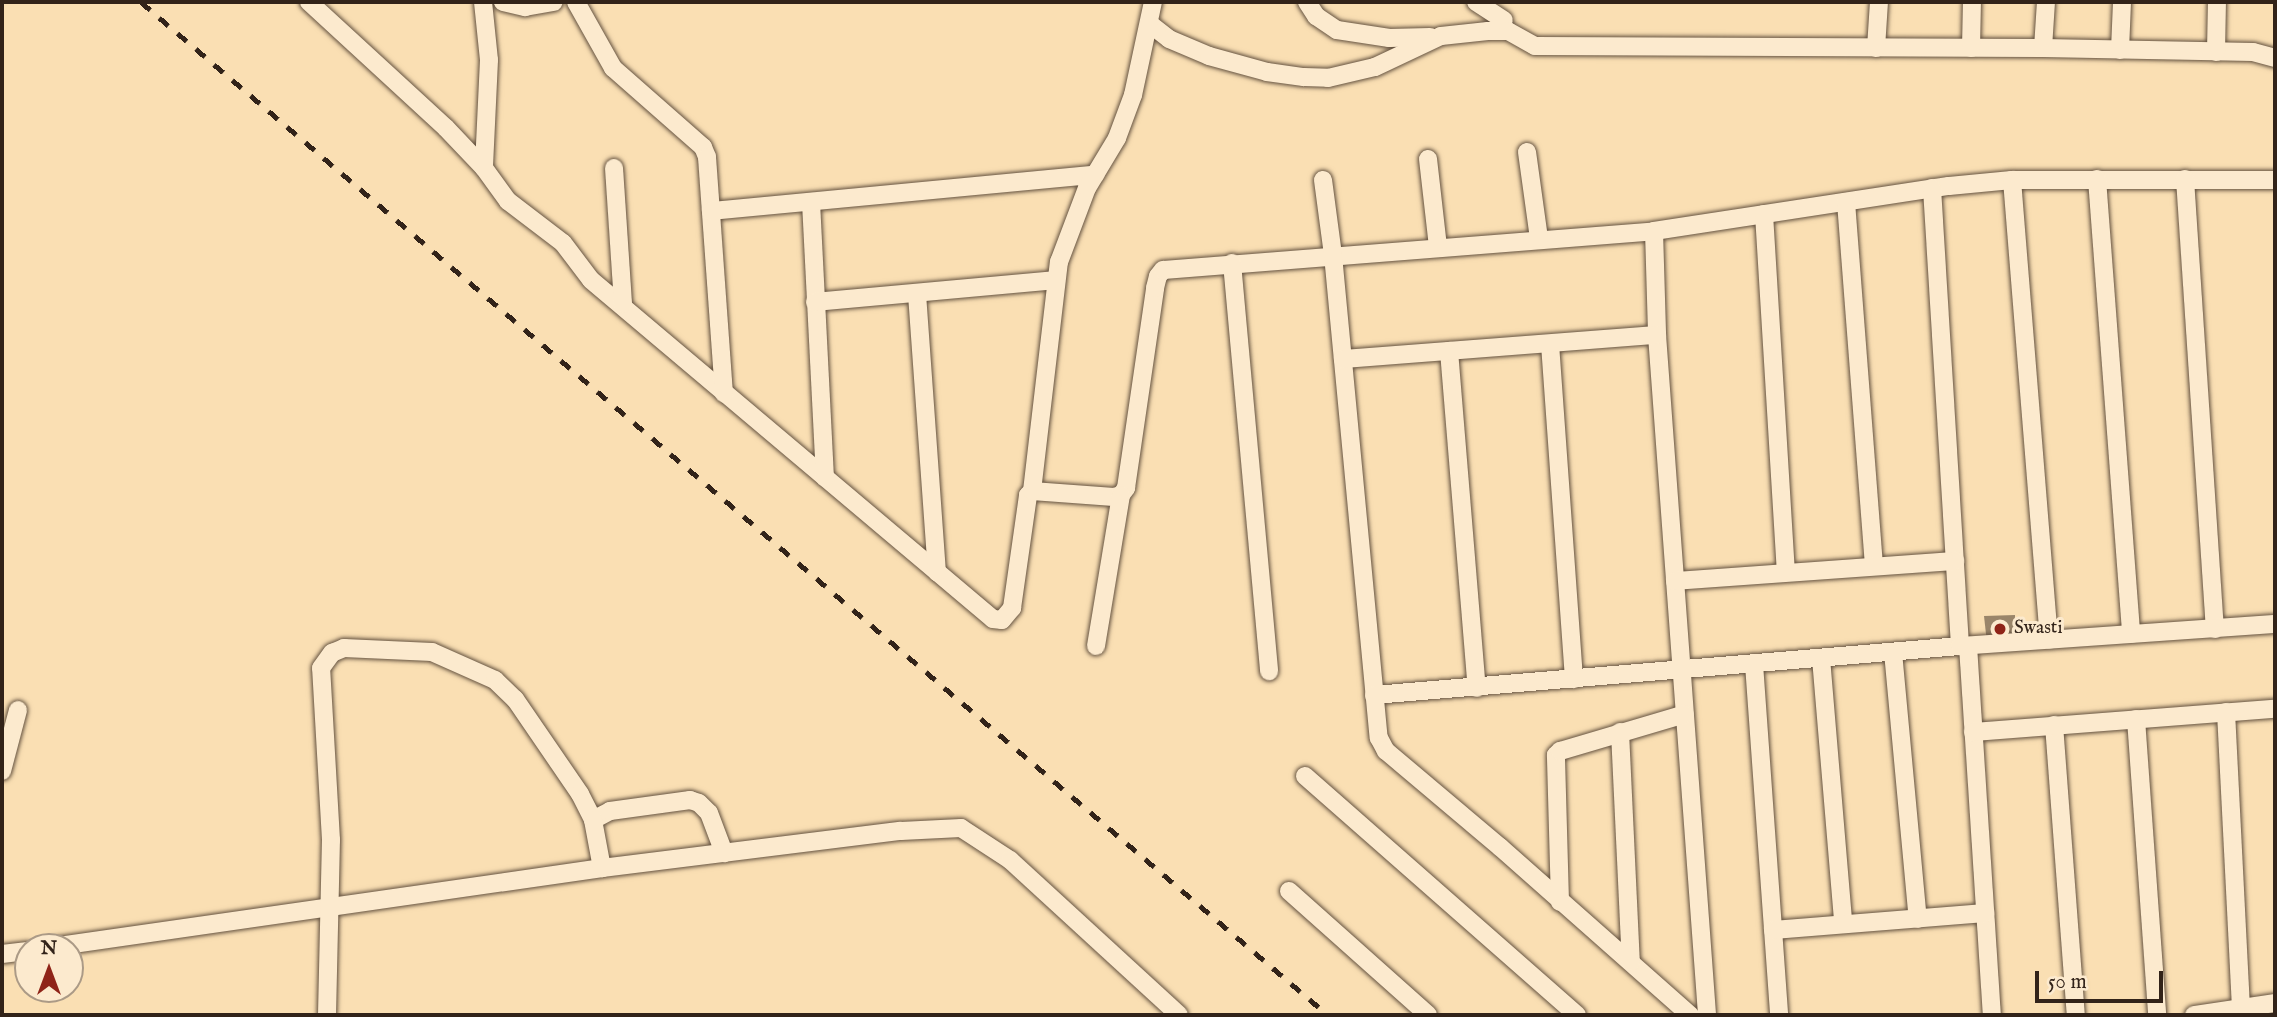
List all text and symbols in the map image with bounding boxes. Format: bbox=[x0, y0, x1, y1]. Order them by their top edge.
place label: Swasti bbox=[2014, 618, 2062, 640]
marker: Swasti bbox=[1992, 621, 2008, 637]
north arrow bbox=[14, 933, 84, 1003]
text: N bbox=[41, 937, 57, 961]
scale bar bbox=[2039, 958, 2167, 1002]
text: 50 m bbox=[2048, 969, 2087, 996]

